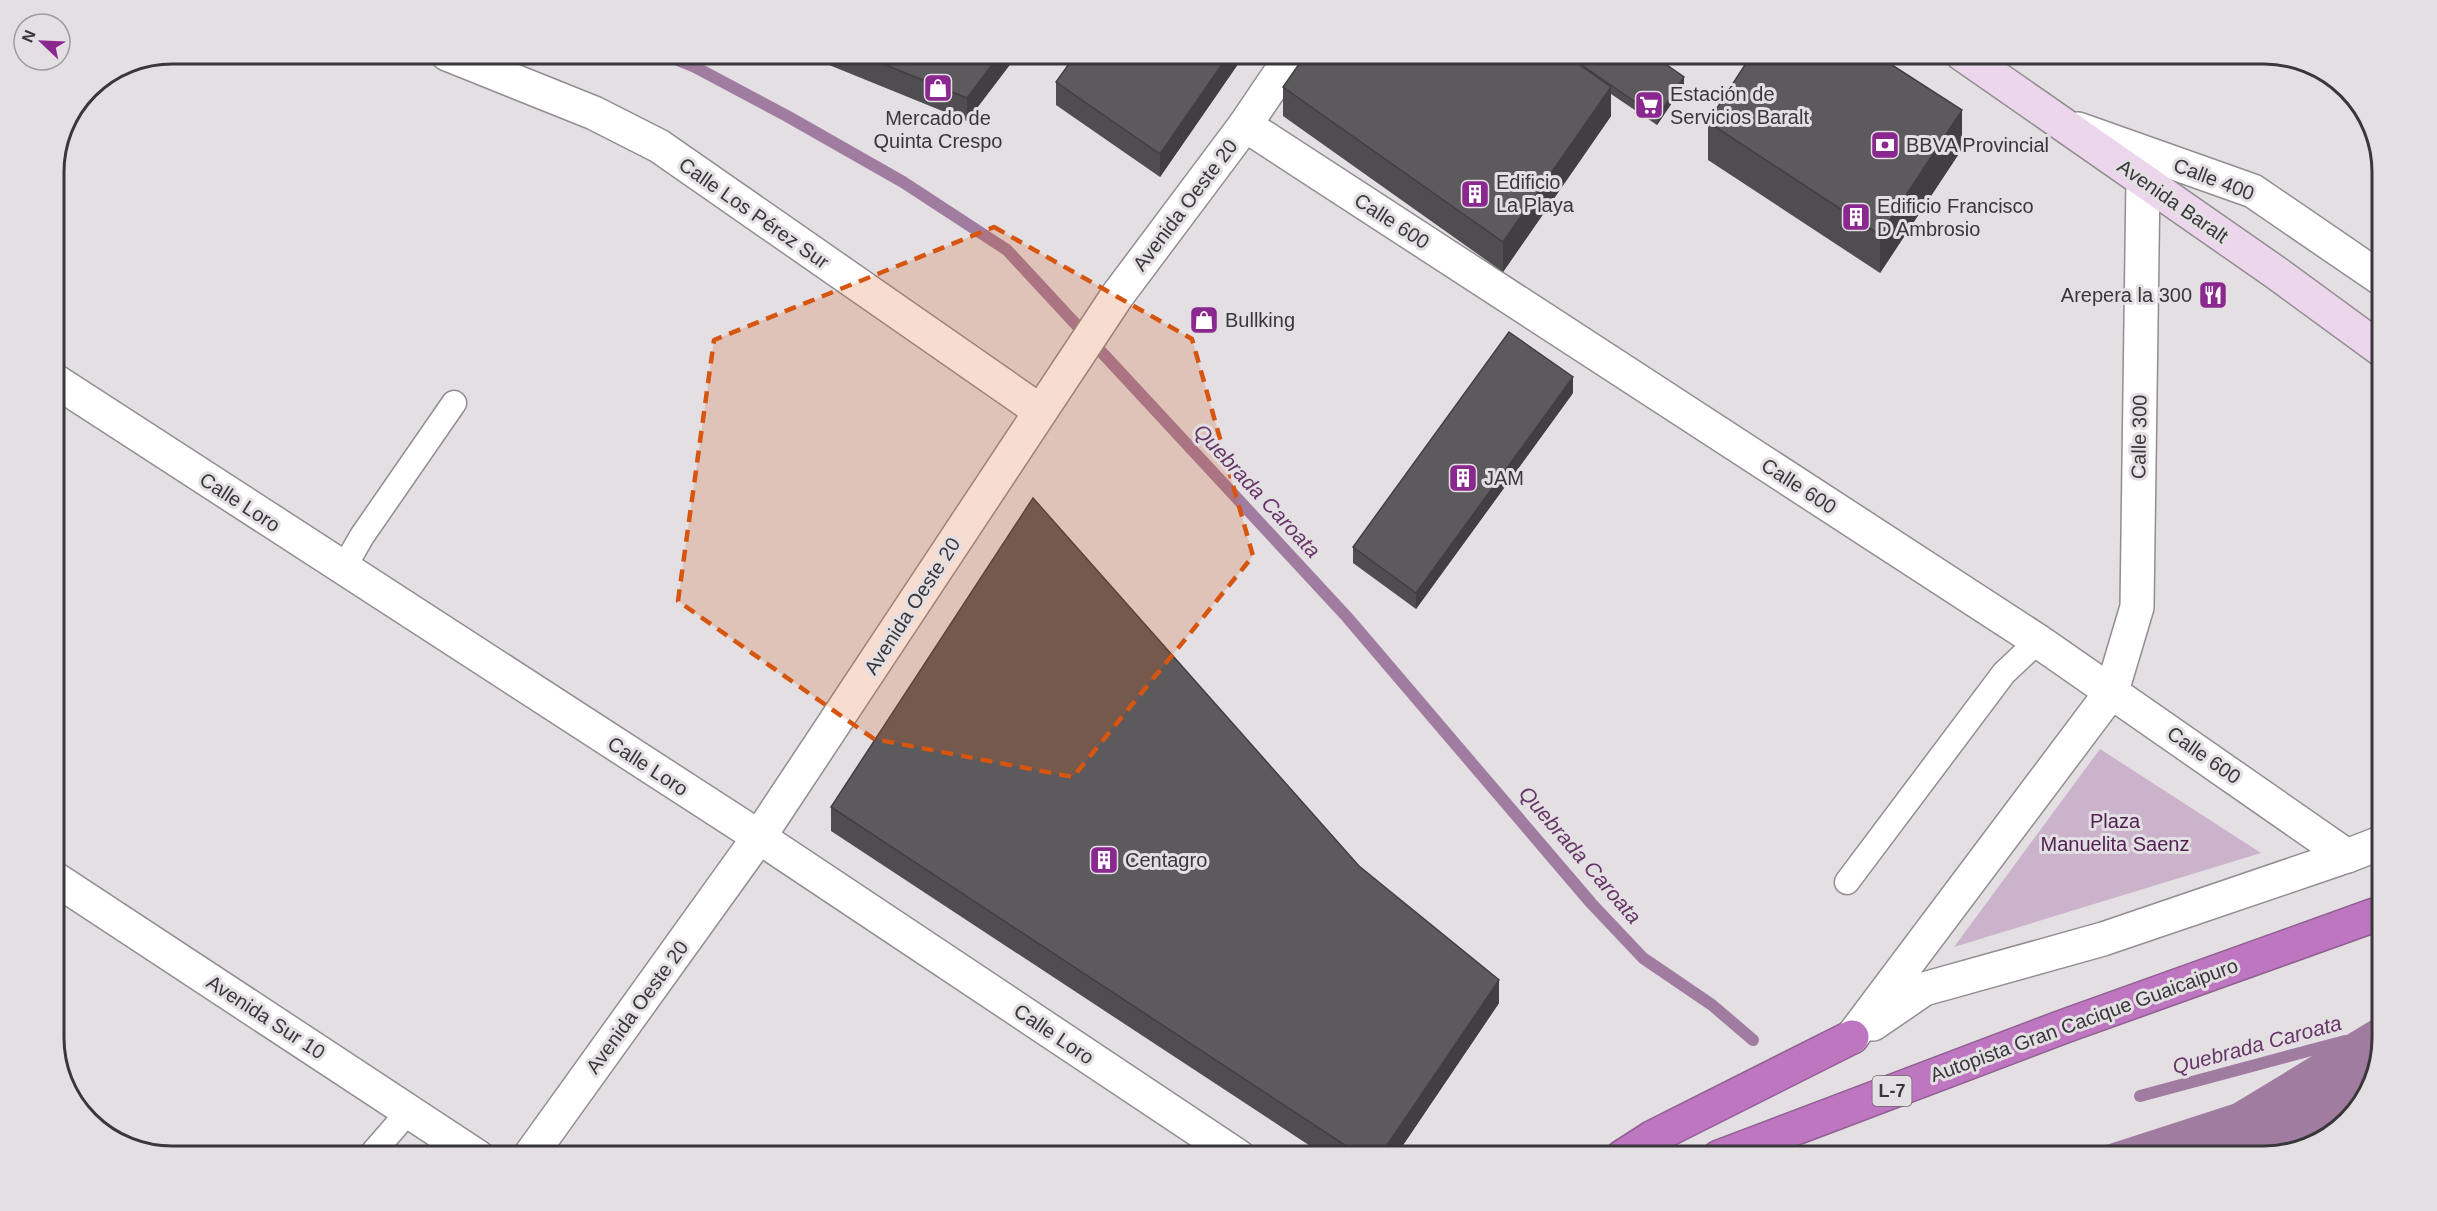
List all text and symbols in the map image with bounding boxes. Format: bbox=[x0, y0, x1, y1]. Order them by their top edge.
north arrow bbox=[12, 12, 72, 72]
text: N bbox=[19, 28, 39, 45]
shop icon: Mercado de Quinta Crespo bbox=[922, 72, 954, 104]
place label: Estación de Servicios Baralt bbox=[1670, 83, 1809, 128]
supermarket icon: Estación de Servicios Baralt bbox=[1633, 89, 1665, 121]
place label: Mercado de Quinta Crespo bbox=[874, 107, 1002, 152]
bank icon: BBVA Provincial bbox=[1869, 129, 1901, 161]
place label: BBVA Provincial bbox=[1906, 134, 2049, 156]
street label: Avenida Oeste 20 bbox=[1128, 135, 1242, 275]
street label: Calle Los Pérez Sur bbox=[675, 153, 833, 273]
street label: Calle 400 bbox=[2171, 154, 2257, 204]
street label: Avenida Baralt bbox=[2114, 155, 2233, 247]
place label: Edificio La Playa bbox=[1496, 171, 1575, 216]
building icon: Edificio La Playa bbox=[1459, 178, 1491, 210]
street label: Calle 600 bbox=[1351, 189, 1433, 253]
place label: Edificio Francisco D Ambrosio bbox=[1877, 195, 2034, 240]
building icon: Edificio Francisco D Ambrosio bbox=[1840, 201, 1872, 233]
restaurant icon: Arepera la 300 bbox=[2197, 279, 2229, 311]
place label: Arepera la 300 bbox=[2061, 284, 2192, 306]
shop icon: Bullking bbox=[1188, 304, 1220, 336]
place label: Bullking bbox=[1225, 309, 1295, 331]
street label: Calle 300 bbox=[2127, 395, 2151, 479]
water label: Quebrada Caroata bbox=[1190, 419, 1325, 562]
street label: Calle 600 bbox=[1758, 454, 1840, 518]
building icon: JAM bbox=[1447, 462, 1479, 494]
place label: JAM bbox=[1484, 467, 1524, 489]
street label: Calle Loro bbox=[196, 468, 284, 536]
street label: Avenida Oeste 20 bbox=[860, 533, 964, 679]
street label: Calle 600 bbox=[2163, 722, 2245, 788]
street label: Calle Loro bbox=[604, 732, 692, 800]
water label: Quebrada Caroata bbox=[1515, 781, 1646, 928]
park label: Plaza Manuelita Saenz bbox=[2041, 810, 2189, 855]
building icon: Centagro bbox=[1088, 844, 1120, 876]
place label: Centagro bbox=[1125, 849, 1207, 871]
street label: Avenida Oeste 20 bbox=[581, 936, 693, 1078]
street label: Autopista Gran Cacique Guaicaipuro bbox=[1927, 954, 2241, 1086]
street label: Avenida Sur 10 bbox=[203, 971, 329, 1063]
street label: Calle Loro bbox=[1010, 999, 1098, 1069]
water label: Quebrada Caroata bbox=[2170, 1011, 2344, 1078]
road number: L-7 bbox=[1872, 1076, 1912, 1106]

